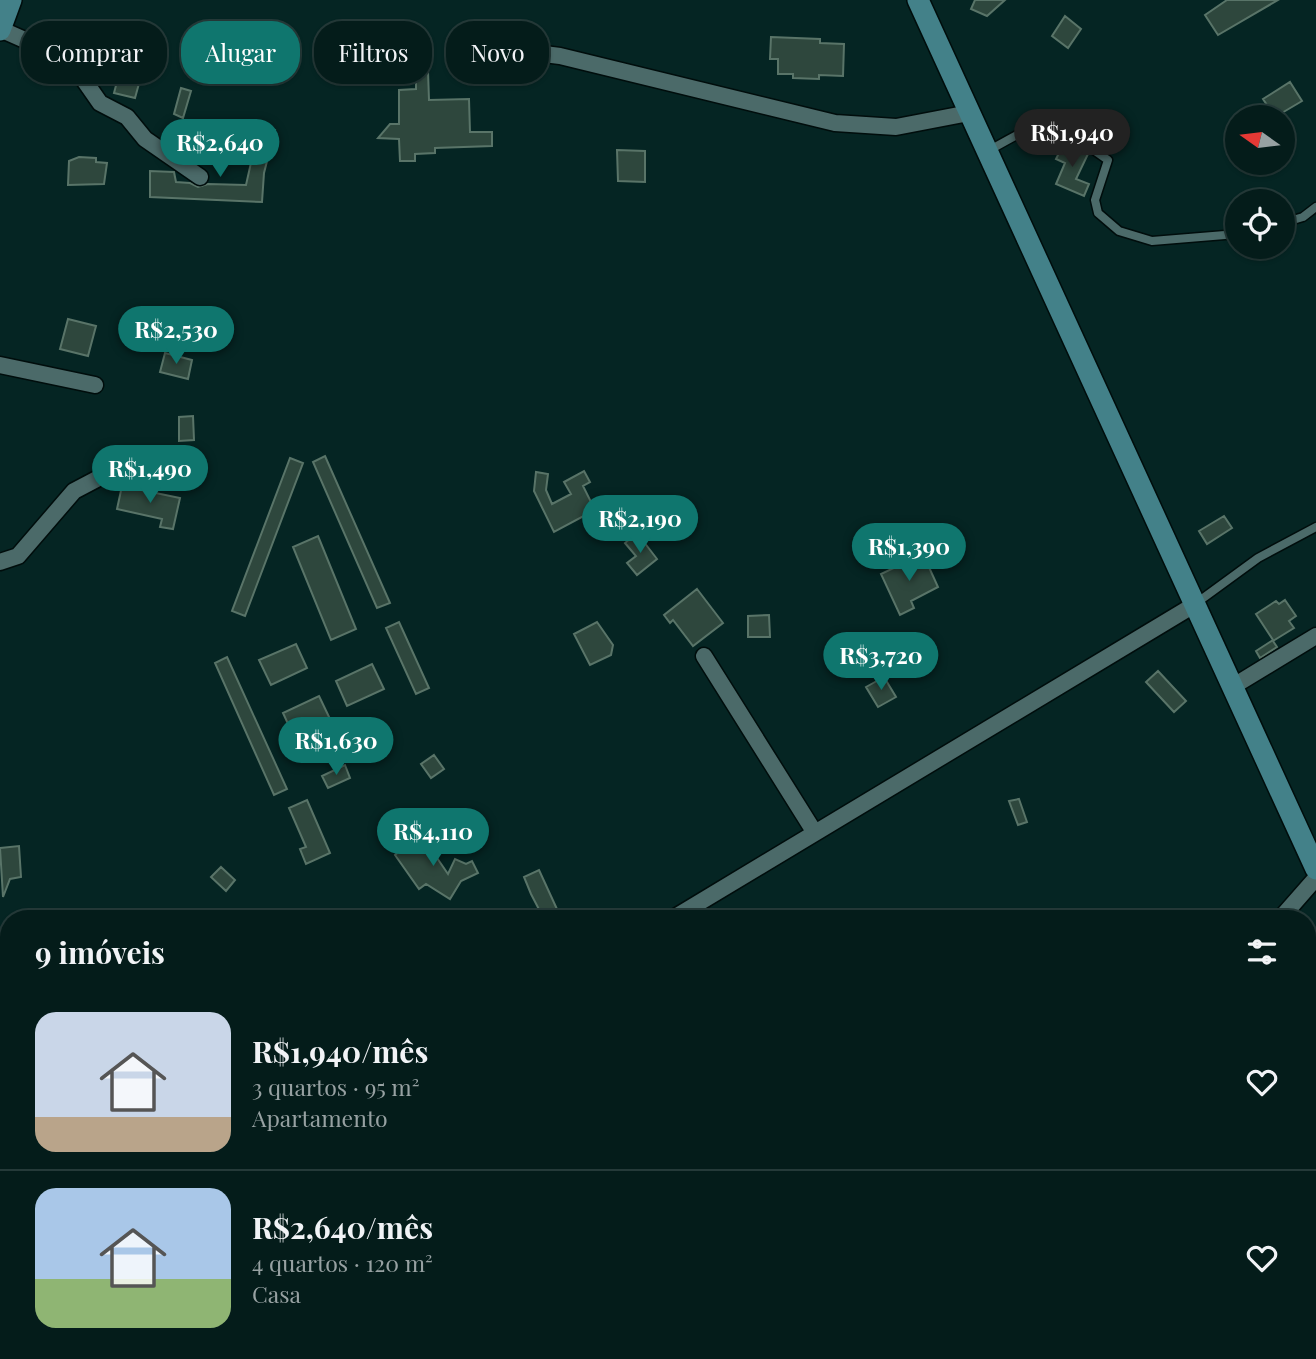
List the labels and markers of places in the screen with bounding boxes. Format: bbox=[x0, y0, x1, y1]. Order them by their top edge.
pin: R$1,940 bbox=[1007, 110, 1137, 169]
pin: R$2,640 bbox=[155, 120, 285, 179]
pin: R$2,530 bbox=[111, 306, 241, 366]
pin: R$1,490 bbox=[85, 446, 215, 505]
pin: R$2,190 bbox=[575, 496, 705, 555]
pin: R$1,390 bbox=[844, 524, 974, 583]
pin: R$3,720 bbox=[816, 632, 946, 692]
pin: R$1,630 bbox=[271, 718, 401, 777]
pin: R$4,110 bbox=[368, 808, 498, 868]

